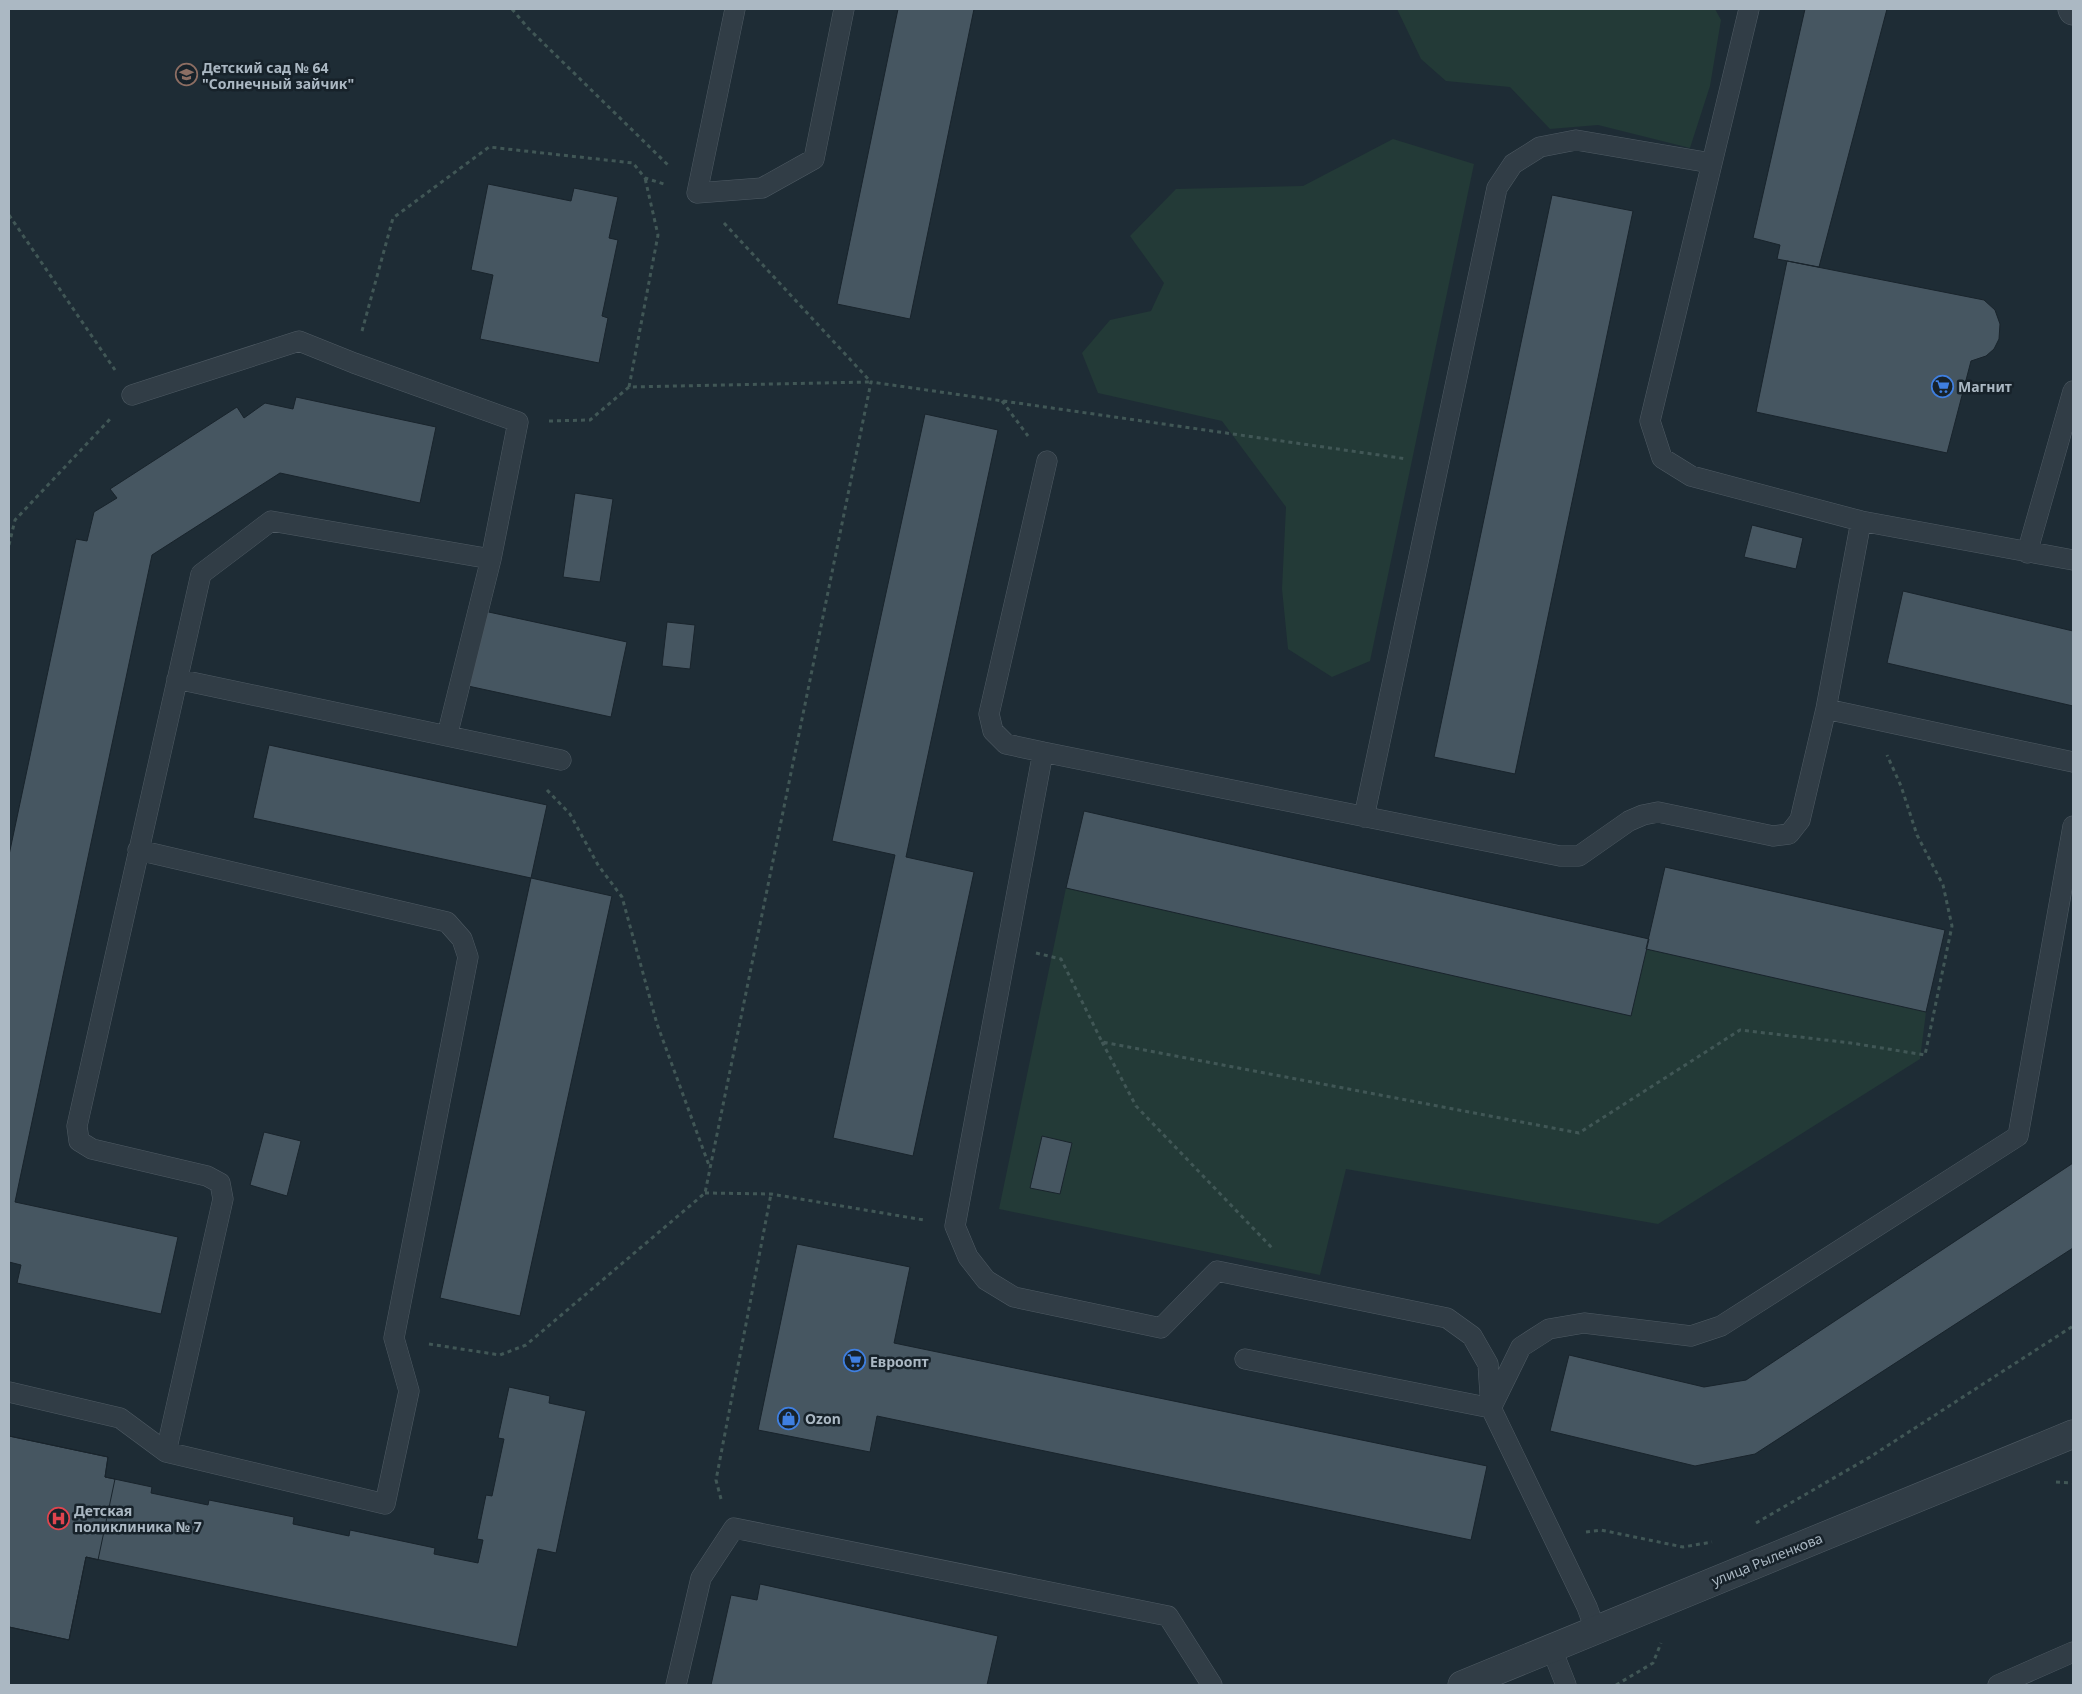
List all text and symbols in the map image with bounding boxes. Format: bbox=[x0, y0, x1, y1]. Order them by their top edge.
place label: Детский сад № 64 "Солнечный зайчик" bbox=[202, 58, 354, 93]
school or university icon: Детский сад № 64 "Солнечный зайчик" bbox=[174, 63, 198, 87]
supermarket icon: Магнит bbox=[1930, 374, 1954, 398]
place label: Магнит bbox=[1958, 377, 2012, 396]
supermarket icon: Евроопт bbox=[842, 1349, 866, 1373]
place label: Евроопт bbox=[870, 1352, 929, 1371]
shop icon: Ozon bbox=[777, 1406, 801, 1430]
place label: Ozon bbox=[805, 1409, 841, 1428]
place label: Детская поликлиника № 7 bbox=[74, 1501, 202, 1536]
hospital icon: Детская поликлиника № 7 bbox=[46, 1506, 70, 1530]
street label: улица Рыленкова bbox=[1709, 1528, 1825, 1590]

